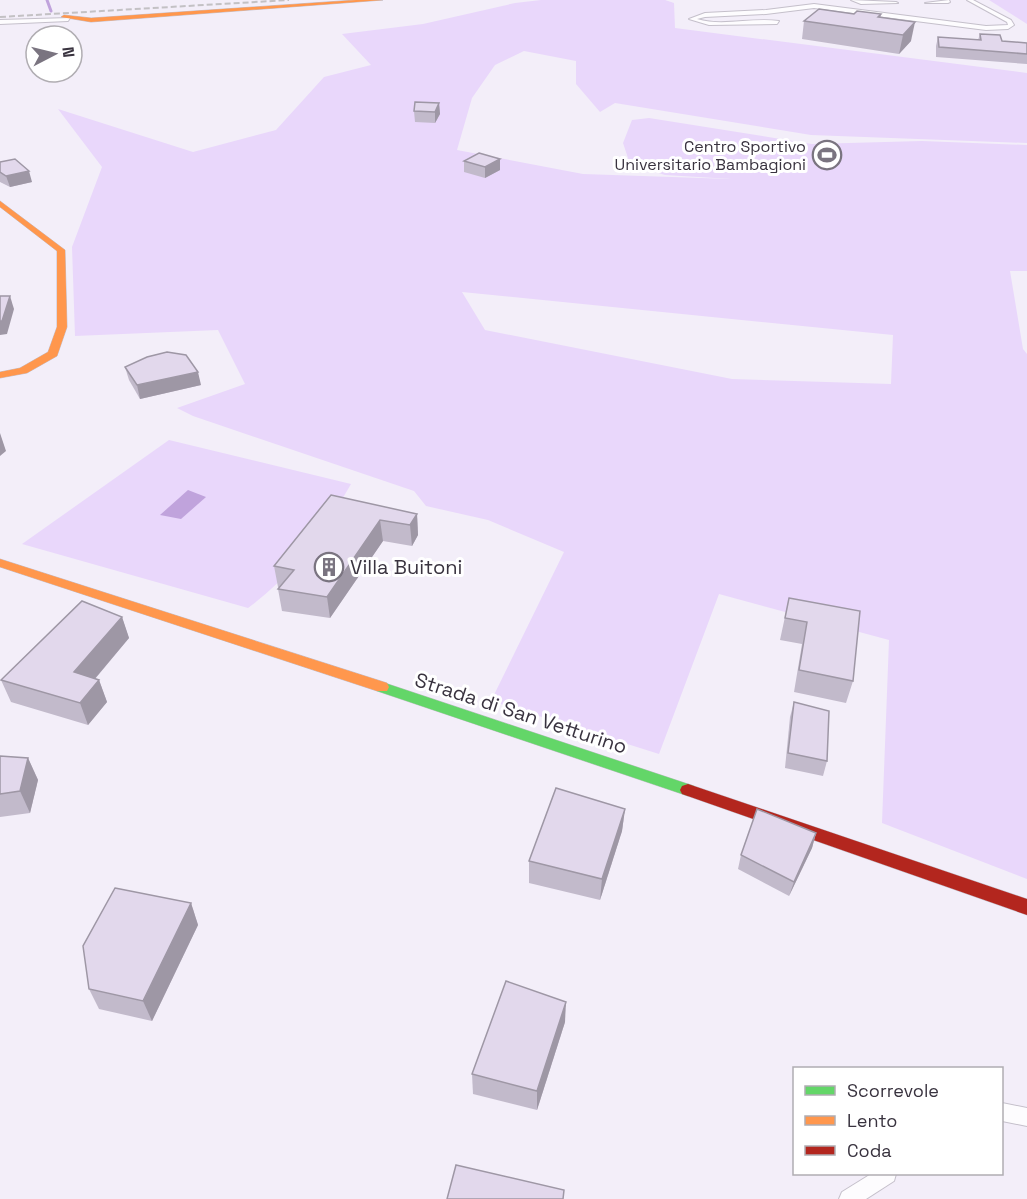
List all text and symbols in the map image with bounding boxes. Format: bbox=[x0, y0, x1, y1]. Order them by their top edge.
north arrow bbox=[24, 24, 84, 84]
text: N bbox=[57, 46, 79, 59]
place label: Centro Sportivo Universitario Bambagioni bbox=[615, 136, 806, 175]
sports icon: Centro Sportivo Universitario Bambagioni bbox=[811, 139, 843, 171]
building icon: Villa Buitoni bbox=[313, 551, 345, 583]
place label: Villa Buitoni bbox=[350, 554, 462, 580]
street label: Strada di San Vetturino bbox=[412, 666, 630, 760]
legend bbox=[793, 1067, 1003, 1175]
text: Scorrevole bbox=[847, 1079, 939, 1102]
text: Lento bbox=[847, 1109, 897, 1132]
text: Coda bbox=[847, 1139, 892, 1162]

